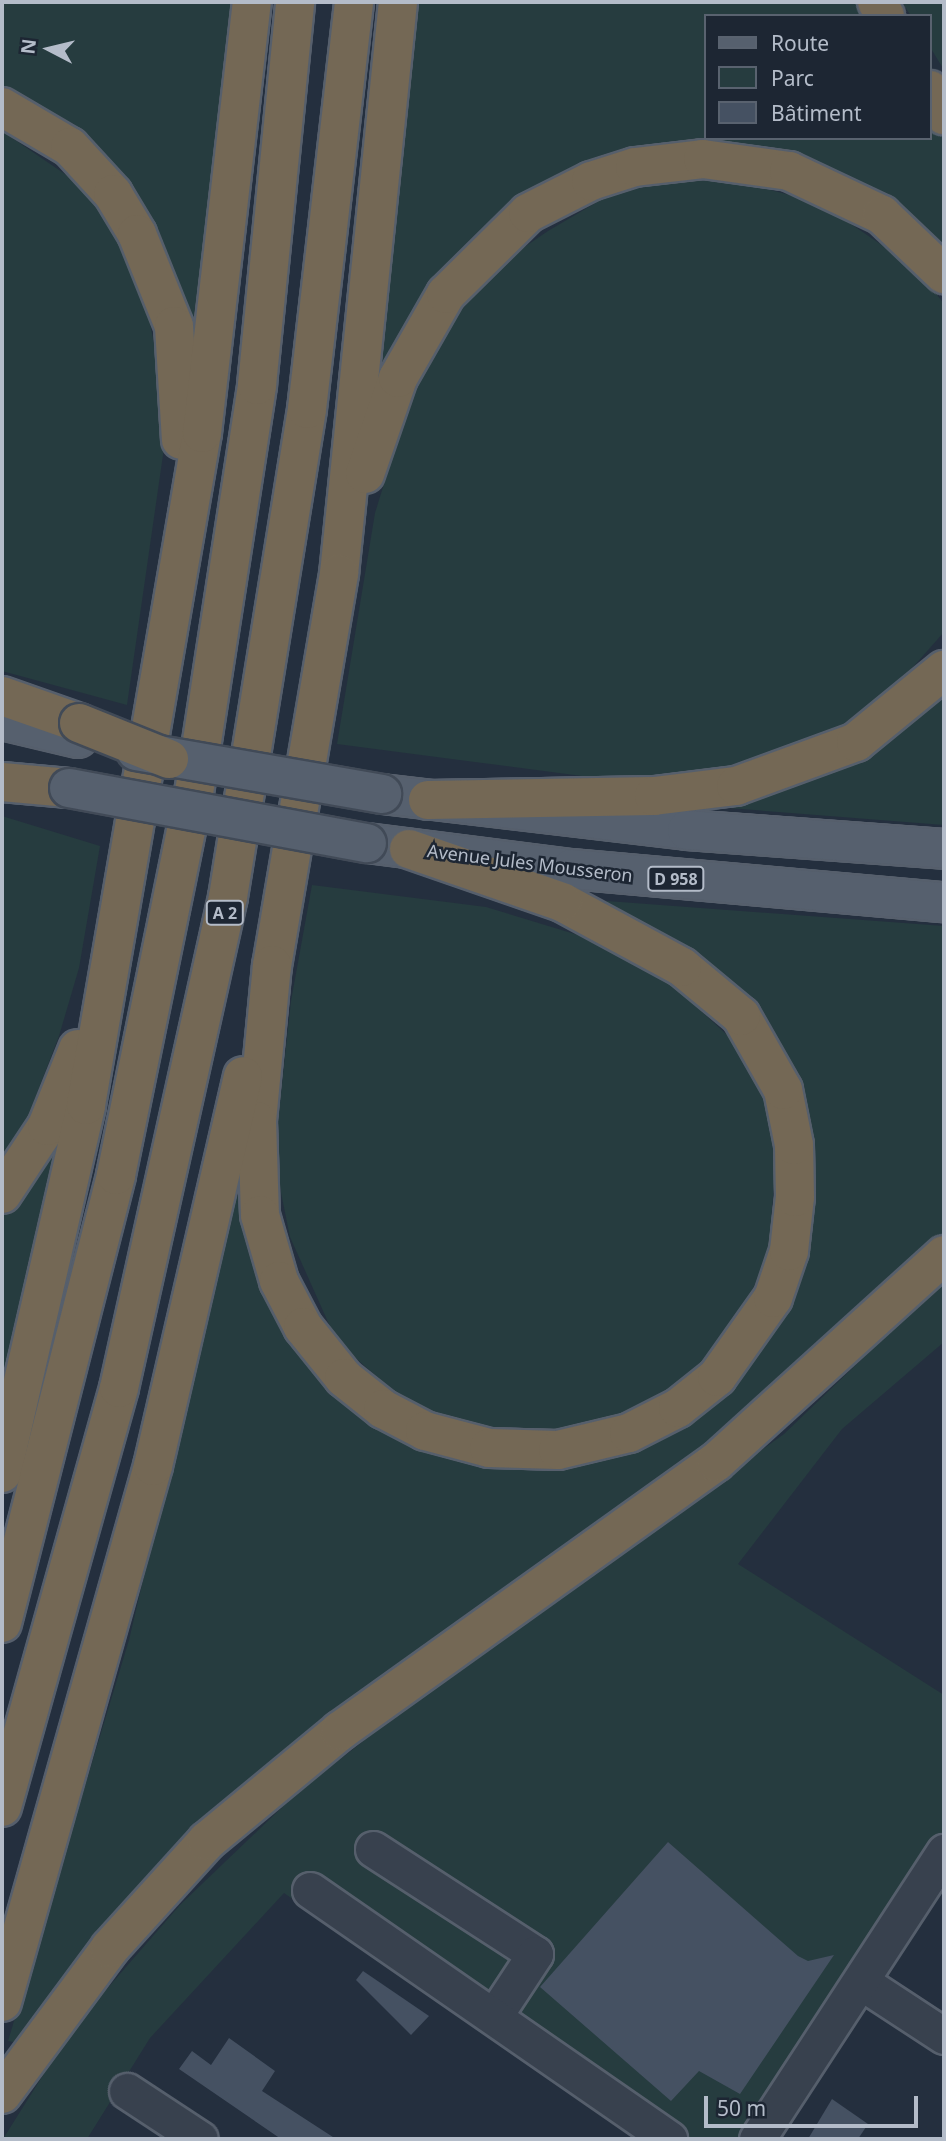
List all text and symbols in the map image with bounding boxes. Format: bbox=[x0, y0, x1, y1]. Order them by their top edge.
north arrow bbox=[14, 14, 84, 84]
legend bbox=[704, 14, 932, 140]
text: Route bbox=[771, 29, 829, 57]
text: N bbox=[14, 37, 42, 56]
text: Parc bbox=[771, 64, 814, 92]
text: Bâtiment bbox=[771, 99, 861, 127]
street label: Avenue Jules Mousseron bbox=[426, 840, 634, 886]
road number: D 958 bbox=[646, 866, 706, 892]
road number: A 2 bbox=[206, 900, 244, 925]
scale bar bbox=[708, 2082, 922, 2126]
text: 50 m bbox=[717, 2094, 766, 2122]

